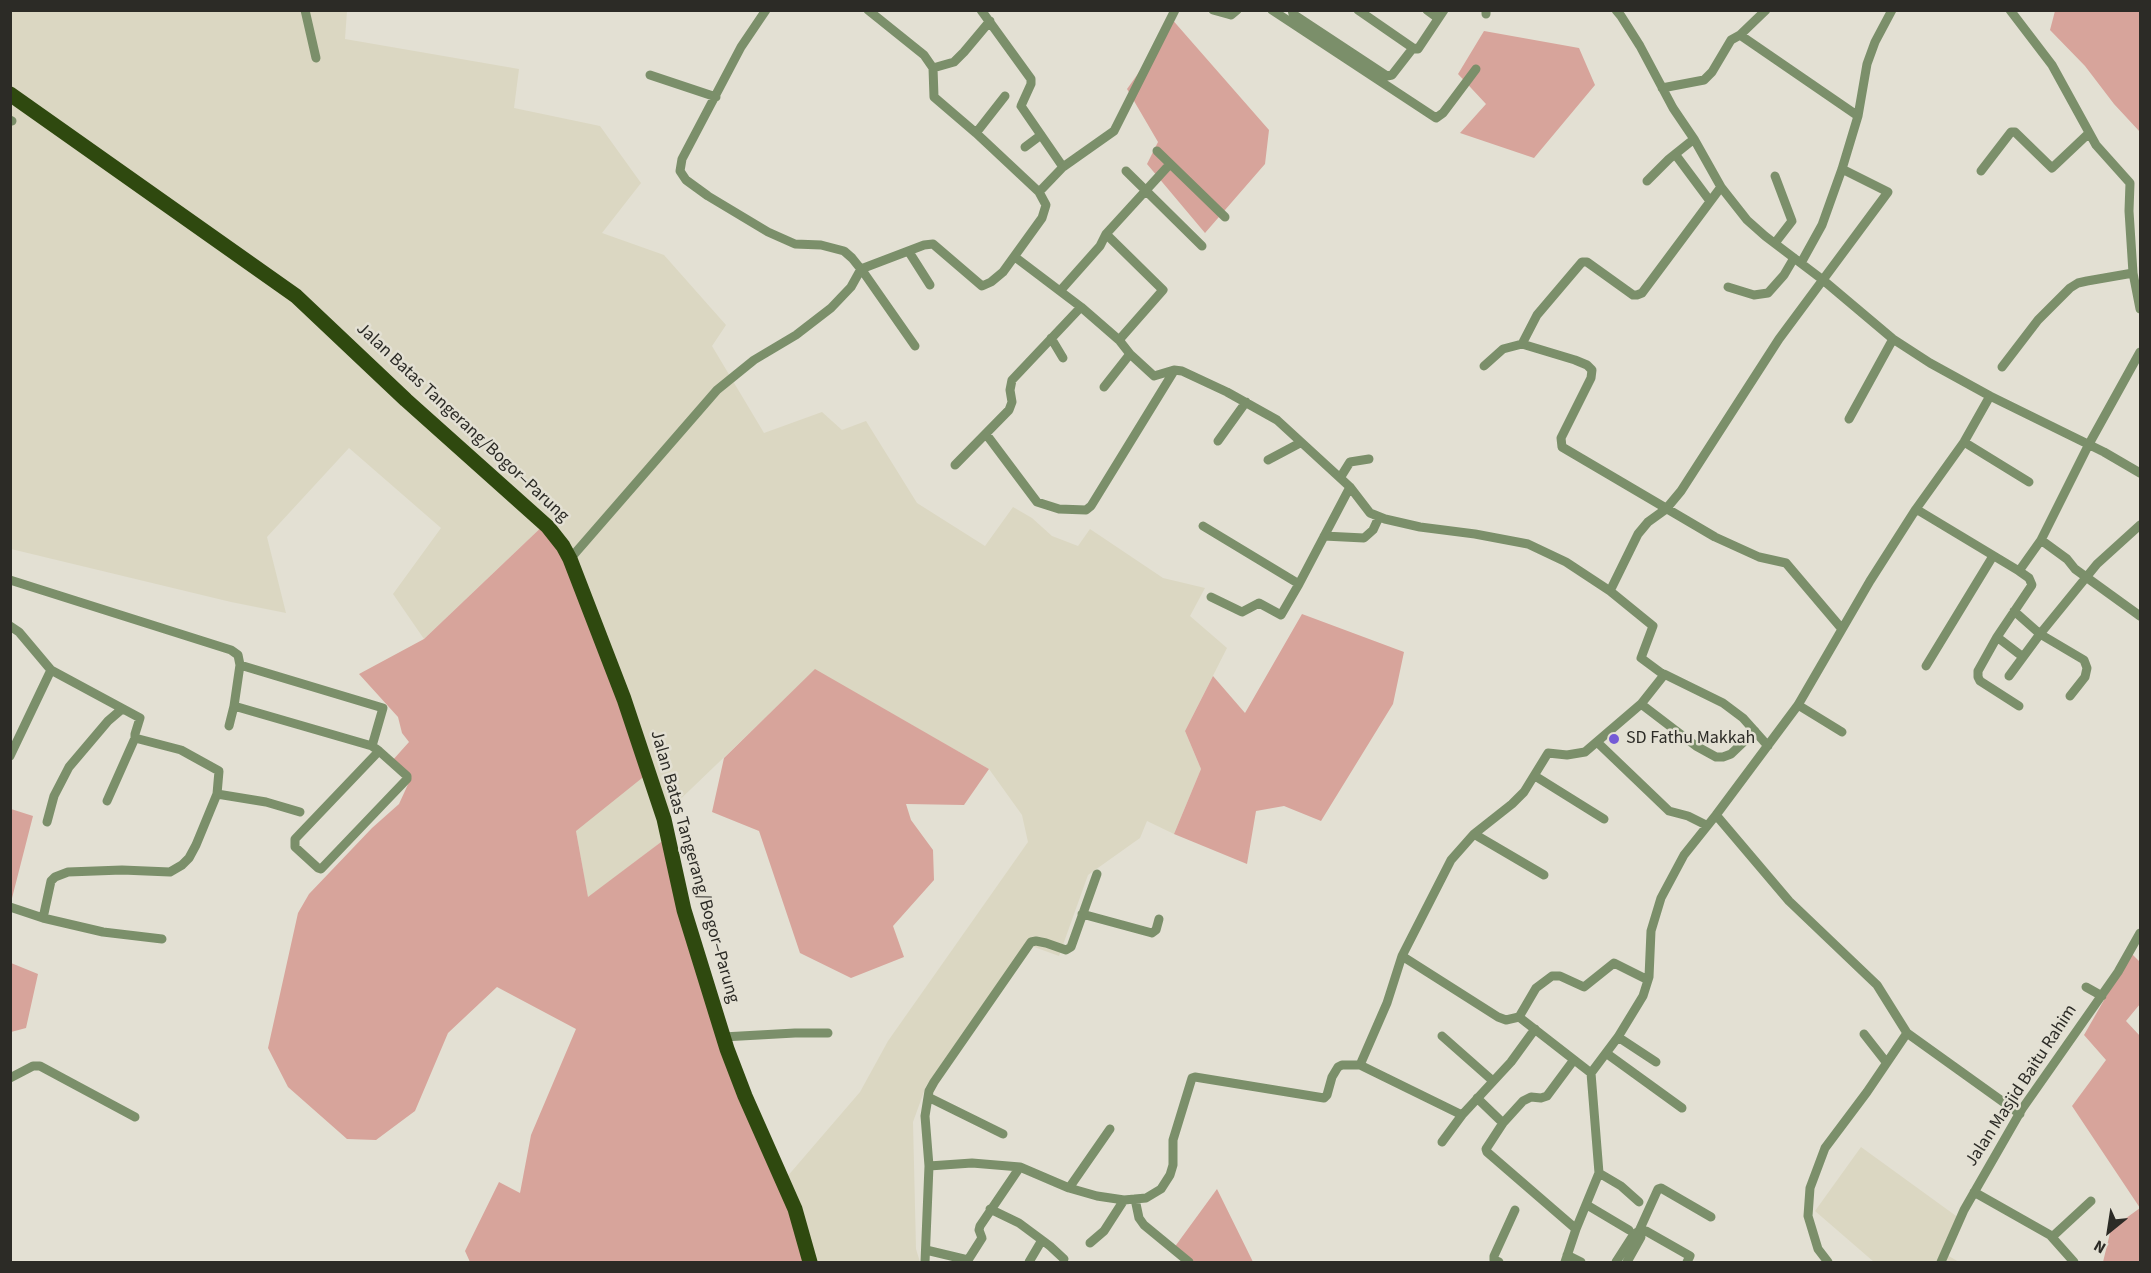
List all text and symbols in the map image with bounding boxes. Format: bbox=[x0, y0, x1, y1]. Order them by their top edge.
street label: Jalan Batas Tangerang/Bogor–Parung bbox=[351, 319, 573, 527]
street label: Jalan Batas Tangerang/Bogor–Parung bbox=[645, 728, 743, 1006]
place label: SD Fathu Makkah bbox=[1626, 728, 1755, 750]
marker: SD Fathu Makkah bbox=[1607, 732, 1621, 746]
street label: Jalan Masjid Baitu Rahim bbox=[1961, 1001, 2083, 1171]
north arrow bbox=[2079, 1201, 2139, 1261]
text: N bbox=[2090, 1234, 2110, 1259]

